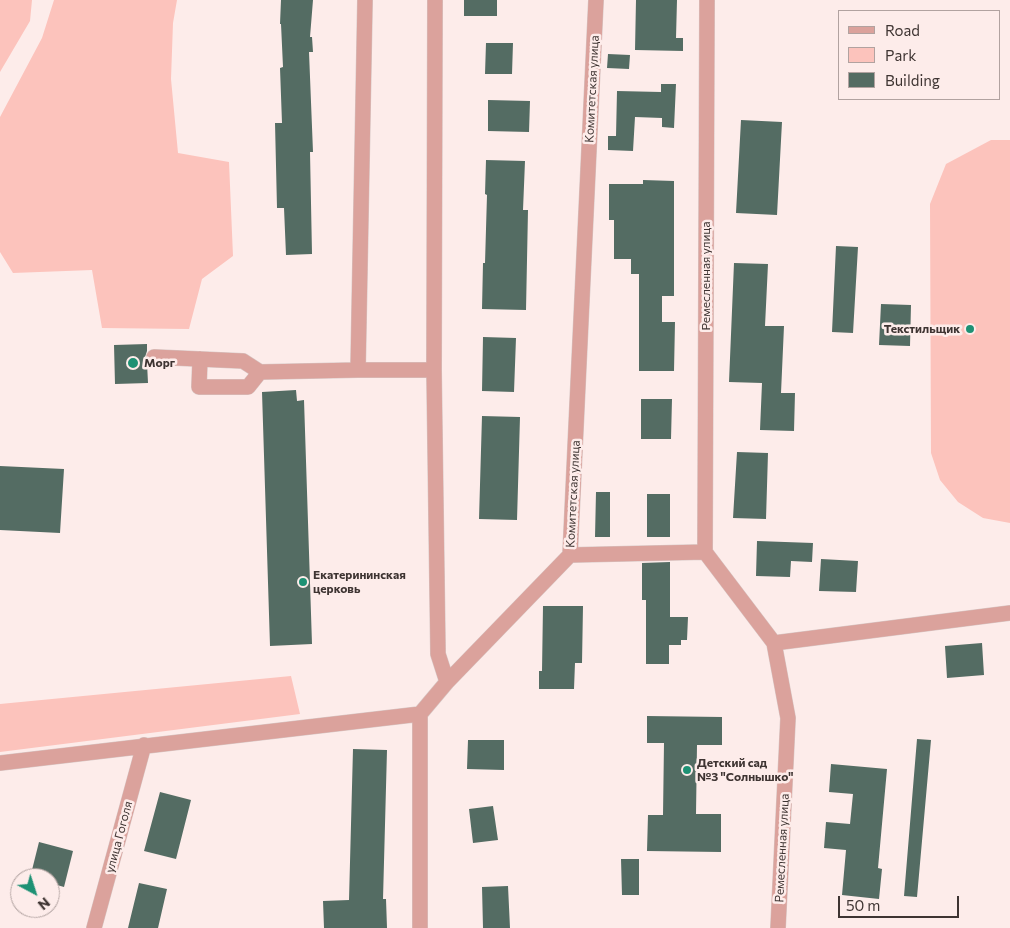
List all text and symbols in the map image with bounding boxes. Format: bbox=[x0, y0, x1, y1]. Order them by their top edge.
legend bbox=[838, 10, 1000, 100]
text: Road bbox=[885, 21, 920, 39]
street label: Комитетская улица bbox=[582, 35, 602, 143]
text: Park bbox=[885, 46, 916, 64]
text: Building bbox=[885, 71, 940, 89]
street label: Ремесленная улица bbox=[699, 222, 713, 330]
place label: Текстильщик bbox=[884, 322, 960, 336]
marker: Текстильщик bbox=[964, 323, 976, 335]
marker: Морг bbox=[126, 356, 140, 370]
place label: Морг bbox=[144, 356, 175, 370]
street label: Комитетская улица bbox=[563, 440, 583, 548]
place label: Екатерининская церковь bbox=[313, 568, 406, 596]
marker: Екатерининская церковь bbox=[297, 576, 309, 588]
place label: Детский сад №3 "Солнышко" bbox=[697, 756, 794, 784]
marker: Детский сад №3 "Солнышко" bbox=[681, 764, 693, 776]
street label: Ремесленная улица bbox=[772, 793, 792, 903]
street label: улица Гоголя bbox=[103, 800, 135, 874]
north arrow bbox=[10, 868, 60, 918]
scale bar bbox=[840, 886, 961, 918]
text: N bbox=[35, 894, 54, 914]
text: 50 m bbox=[846, 896, 880, 914]

